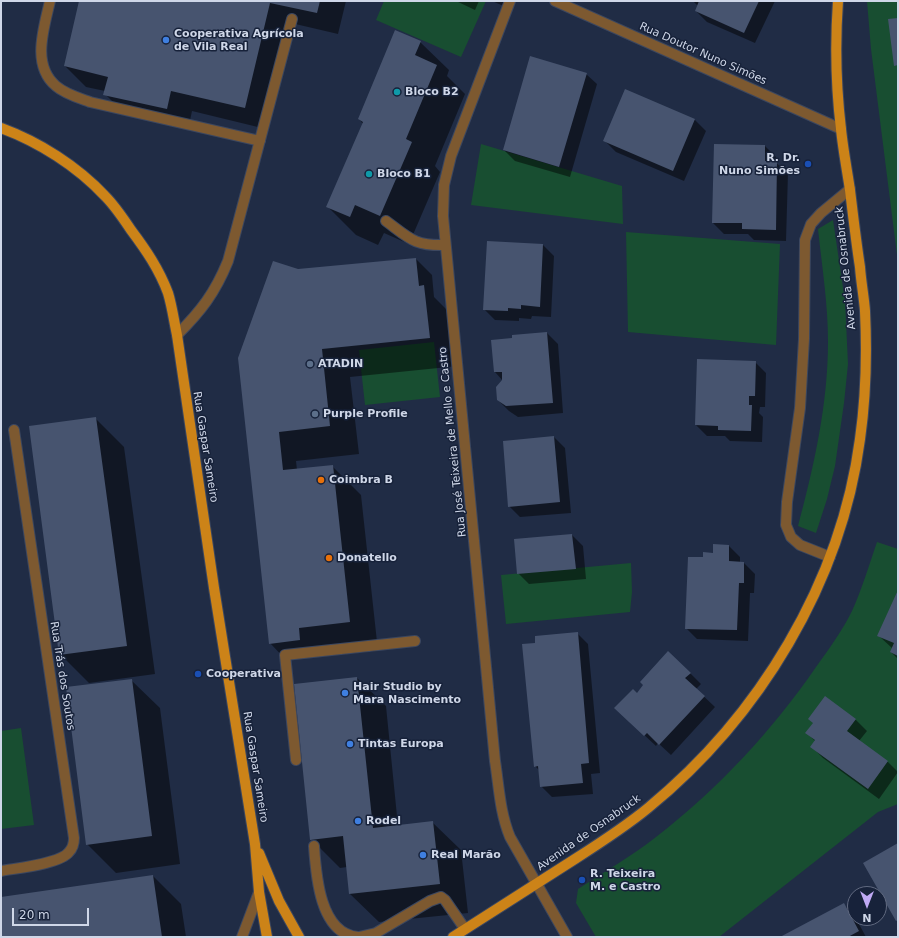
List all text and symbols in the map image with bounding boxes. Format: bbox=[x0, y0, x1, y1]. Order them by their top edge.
street label: Rua Doutor Nuno Simões bbox=[637, 20, 769, 88]
place label: Cooperativa Agrícola de Vila Real bbox=[174, 27, 304, 53]
marker: Cooperativa Agrícola de Vila Real bbox=[161, 35, 171, 45]
place label: Bloco B2 bbox=[405, 85, 459, 99]
marker: Bloco B2 bbox=[392, 87, 402, 97]
place label: R. Dr. Nuno Simões bbox=[719, 151, 800, 177]
marker: R. Dr. Nuno Simões bbox=[803, 159, 813, 169]
place label: Bloco B1 bbox=[377, 167, 431, 181]
marker: Bloco B1 bbox=[364, 169, 374, 179]
street label: Avenida de Osnabruck bbox=[833, 206, 859, 330]
street label: Rua José Teixeira de Mello e Castro bbox=[436, 346, 470, 538]
place label: ATADIN bbox=[318, 357, 363, 371]
marker: ATADIN bbox=[305, 359, 315, 369]
street label: Rua Gaspar Sameiro bbox=[190, 390, 220, 504]
place label: Purple Profile bbox=[323, 407, 408, 421]
marker: Purple Profile bbox=[310, 409, 320, 419]
place label: Coimbra B bbox=[329, 473, 393, 487]
marker: Coimbra B bbox=[316, 475, 326, 485]
place label: Donatello bbox=[337, 551, 397, 565]
marker: Donatello bbox=[324, 553, 334, 563]
street label: Rua Trás dos Soutos bbox=[47, 620, 77, 732]
place label: Cooperativa bbox=[206, 667, 281, 681]
marker: Cooperativa bbox=[193, 669, 203, 679]
place label: Hair Studio by Mara Nascimento bbox=[353, 680, 461, 706]
marker: Hair Studio by Mara Nascimento bbox=[340, 688, 350, 698]
street label: Rua Gaspar Sameiro bbox=[240, 710, 270, 824]
place label: Tintas Europa bbox=[358, 737, 444, 751]
marker: Tintas Europa bbox=[345, 739, 355, 749]
street label: Avenida de Osnabruck bbox=[535, 792, 643, 874]
place label: Rodel bbox=[366, 814, 401, 828]
marker: Rodel bbox=[353, 816, 363, 826]
place label: Real Marão bbox=[431, 848, 501, 862]
marker: Real Marão bbox=[418, 850, 428, 860]
place label: R. Teixeira M. e Castro bbox=[590, 867, 661, 893]
marker: R. Teixeira M. e Castro bbox=[577, 875, 587, 885]
north arrow bbox=[847, 886, 887, 926]
scale bar bbox=[14, 900, 91, 926]
text: 20 m bbox=[19, 908, 50, 922]
text: N bbox=[862, 911, 872, 924]

